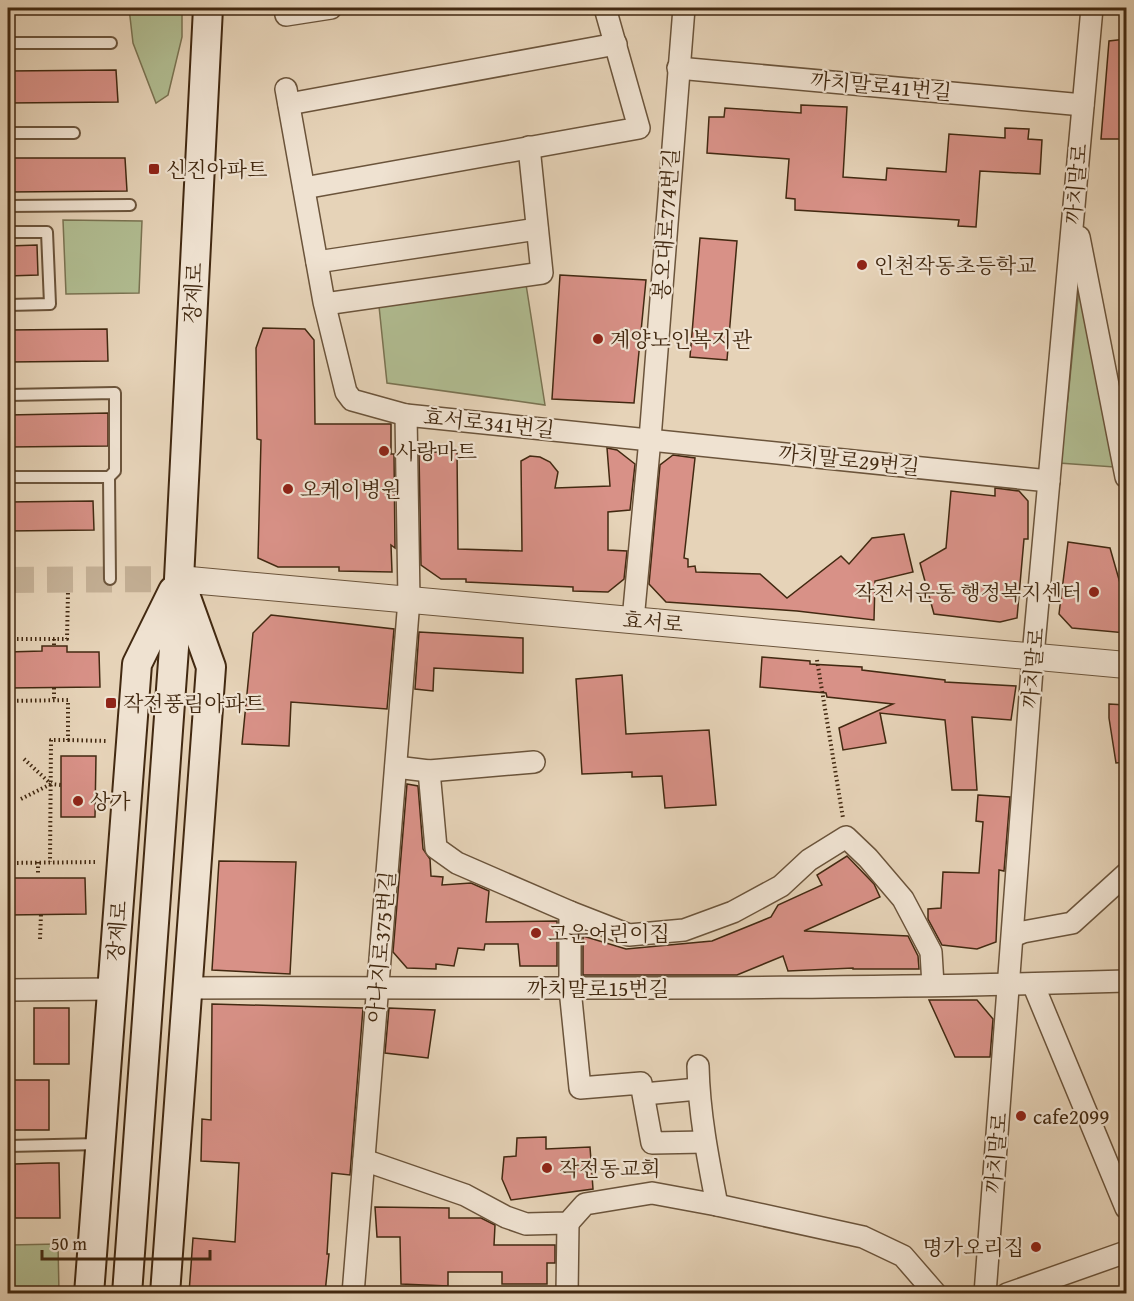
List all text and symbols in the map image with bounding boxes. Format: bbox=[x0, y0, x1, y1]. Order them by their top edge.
street label: 까치말로41번길 bbox=[809, 64, 953, 108]
street label: 까치말로 bbox=[1057, 142, 1095, 226]
street label: 봉오대로774번길 bbox=[645, 147, 687, 301]
place label: 신진아파트 bbox=[166, 154, 267, 185]
marker: 신진아파트 bbox=[147, 162, 161, 176]
place label: 인천작동초등학교 bbox=[874, 250, 1036, 281]
marker: 인천작동초등학교 bbox=[855, 258, 869, 272]
street label: 장제로 bbox=[176, 262, 210, 324]
place label: 계양노인복지관 bbox=[610, 324, 753, 355]
marker: 계양노인복지관 bbox=[591, 332, 605, 346]
street label: 효서로341번길 bbox=[422, 401, 556, 445]
place label: 사랑마트 bbox=[396, 436, 477, 467]
street label: 까치말로29번길 bbox=[777, 437, 921, 483]
marker: 사랑마트 bbox=[377, 444, 391, 458]
place label: 오케이병원 bbox=[300, 474, 401, 505]
marker: 오케이병원 bbox=[281, 482, 295, 496]
place label: 작전서운동 행정복지센터 bbox=[854, 577, 1082, 608]
marker: 작전서운동 행정복지센터 bbox=[1087, 585, 1101, 599]
street label: 효서로 bbox=[621, 604, 685, 640]
street label: 까치말로 bbox=[1014, 626, 1052, 710]
place label: 작전풍림아파트 bbox=[123, 688, 265, 719]
marker: 작전풍림아파트 bbox=[104, 696, 118, 710]
place label: 상가 bbox=[90, 786, 131, 817]
marker: 상가 bbox=[71, 794, 85, 808]
street label: 아나지로375번길 bbox=[359, 870, 403, 1024]
street label: 장제로 bbox=[99, 900, 135, 962]
place label: 고운어린이집 bbox=[548, 918, 670, 949]
marker: 고운어린이집 bbox=[529, 926, 543, 940]
street label: 까치말로15번길 bbox=[527, 973, 669, 1004]
place label: cafe2099 bbox=[1033, 1101, 1109, 1132]
marker: cafe2099 bbox=[1014, 1109, 1028, 1123]
street label: 까치말로 bbox=[977, 1111, 1015, 1195]
place label: 작전동교회 bbox=[559, 1153, 660, 1184]
marker: 작전동교회 bbox=[540, 1161, 554, 1175]
scale bar bbox=[42, 1223, 210, 1261]
text: 50 m bbox=[51, 1230, 87, 1257]
place label: 명가오리집 bbox=[923, 1232, 1024, 1263]
marker: 명가오리집 bbox=[1029, 1240, 1043, 1254]

